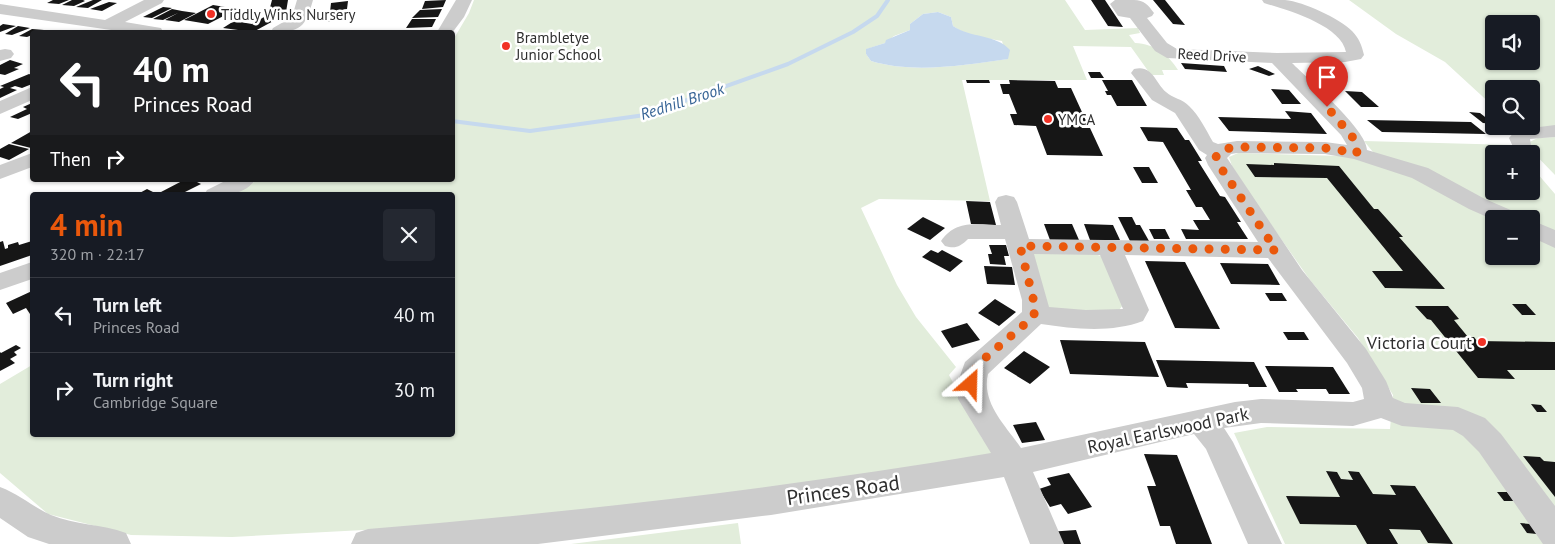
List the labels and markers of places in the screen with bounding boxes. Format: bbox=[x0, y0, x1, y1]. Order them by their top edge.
place label: Tiddly Winks Nursery bbox=[221, 5, 356, 24]
marker: Tiddly Winks Nursery bbox=[205, 8, 217, 20]
place label: Brambletye Junior School bbox=[515, 28, 602, 64]
marker: Brambletye Junior School bbox=[500, 40, 512, 52]
pin bbox=[1306, 56, 1348, 107]
place label: YMCA bbox=[1058, 110, 1095, 129]
marker: YMCA bbox=[1042, 113, 1054, 125]
place label: Victoria Court bbox=[1366, 331, 1472, 354]
marker: Victoria Court bbox=[1476, 336, 1488, 348]

